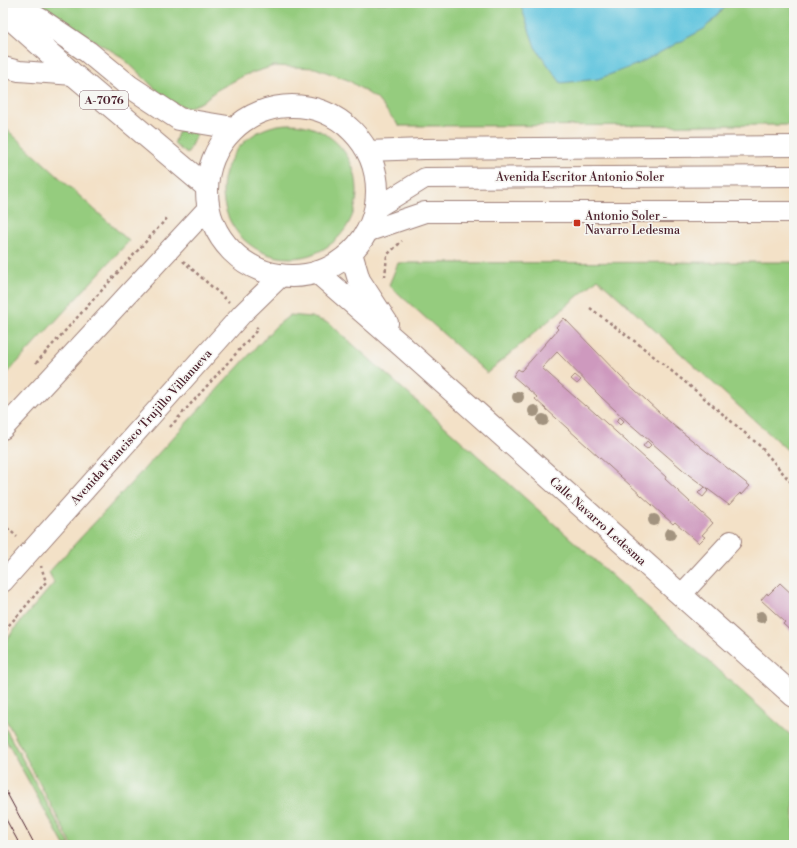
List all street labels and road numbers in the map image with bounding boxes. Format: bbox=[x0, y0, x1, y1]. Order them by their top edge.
road number: A-7076 bbox=[80, 91, 128, 109]
street label: Avenida Escritor Antonio Soler bbox=[495, 170, 664, 185]
street label: Avenida Francisco Trujillo Villanueva bbox=[67, 346, 216, 509]
street label: Calle Navarro Ledesma bbox=[546, 474, 650, 569]

